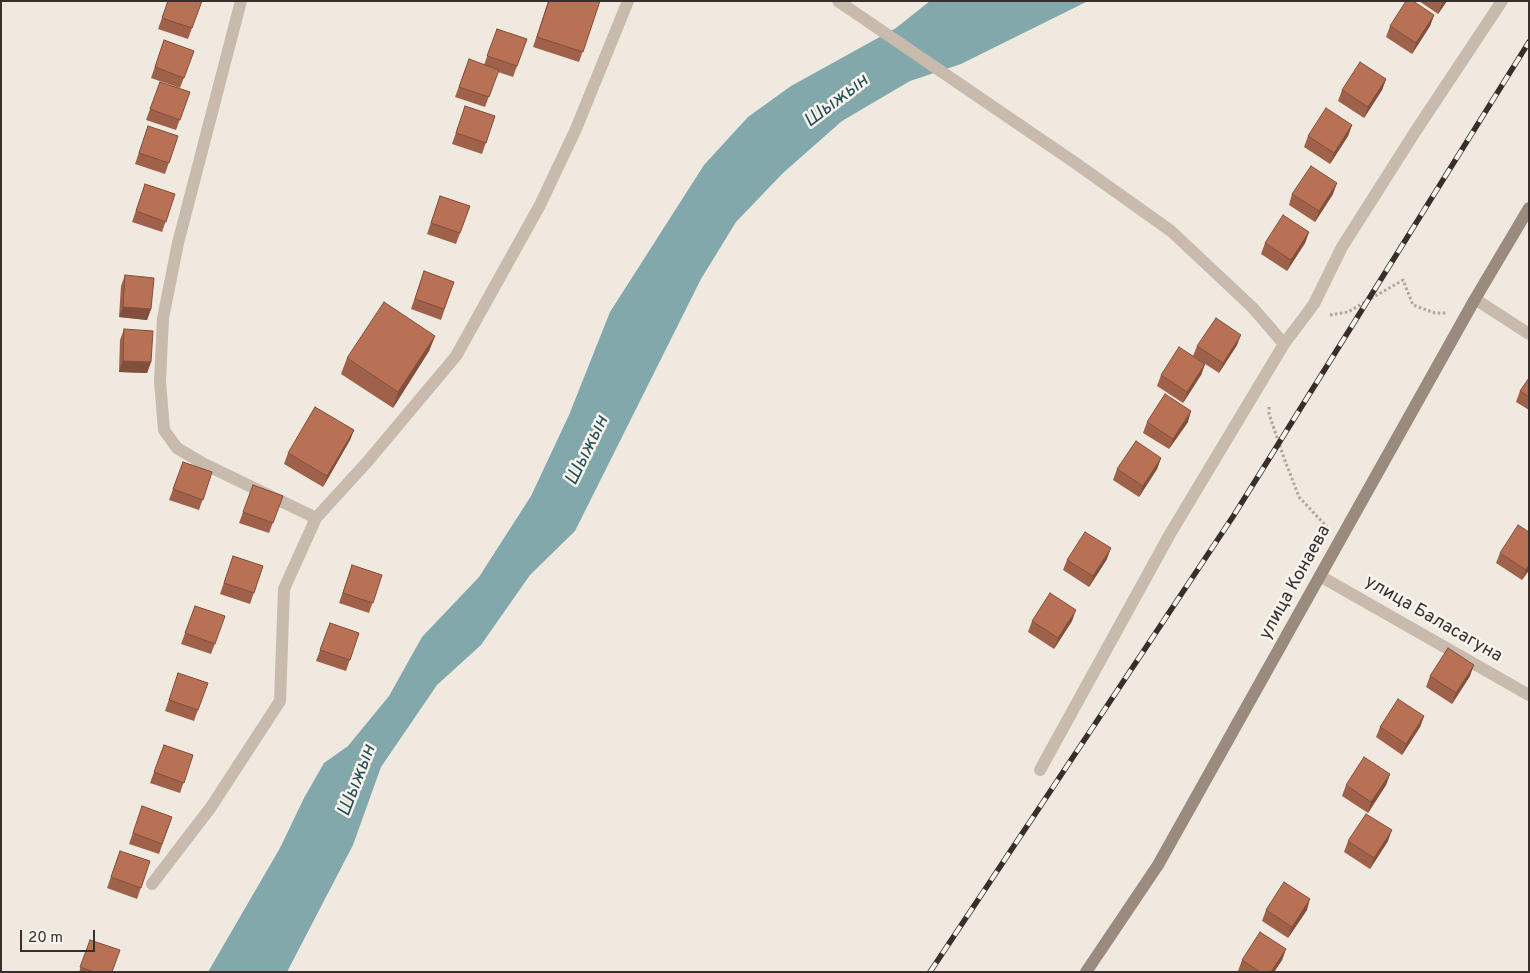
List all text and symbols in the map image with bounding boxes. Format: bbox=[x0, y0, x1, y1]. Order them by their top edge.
water label: Шыжын bbox=[800, 70, 874, 134]
water label: Шыжын bbox=[561, 412, 615, 490]
street label: улица Конаева bbox=[1256, 522, 1336, 644]
street label: улица Баласагуна bbox=[1360, 572, 1506, 668]
water label: Шыжын bbox=[334, 742, 382, 820]
scale bar bbox=[22, 920, 98, 952]
text: 20 m bbox=[28, 929, 63, 948]

